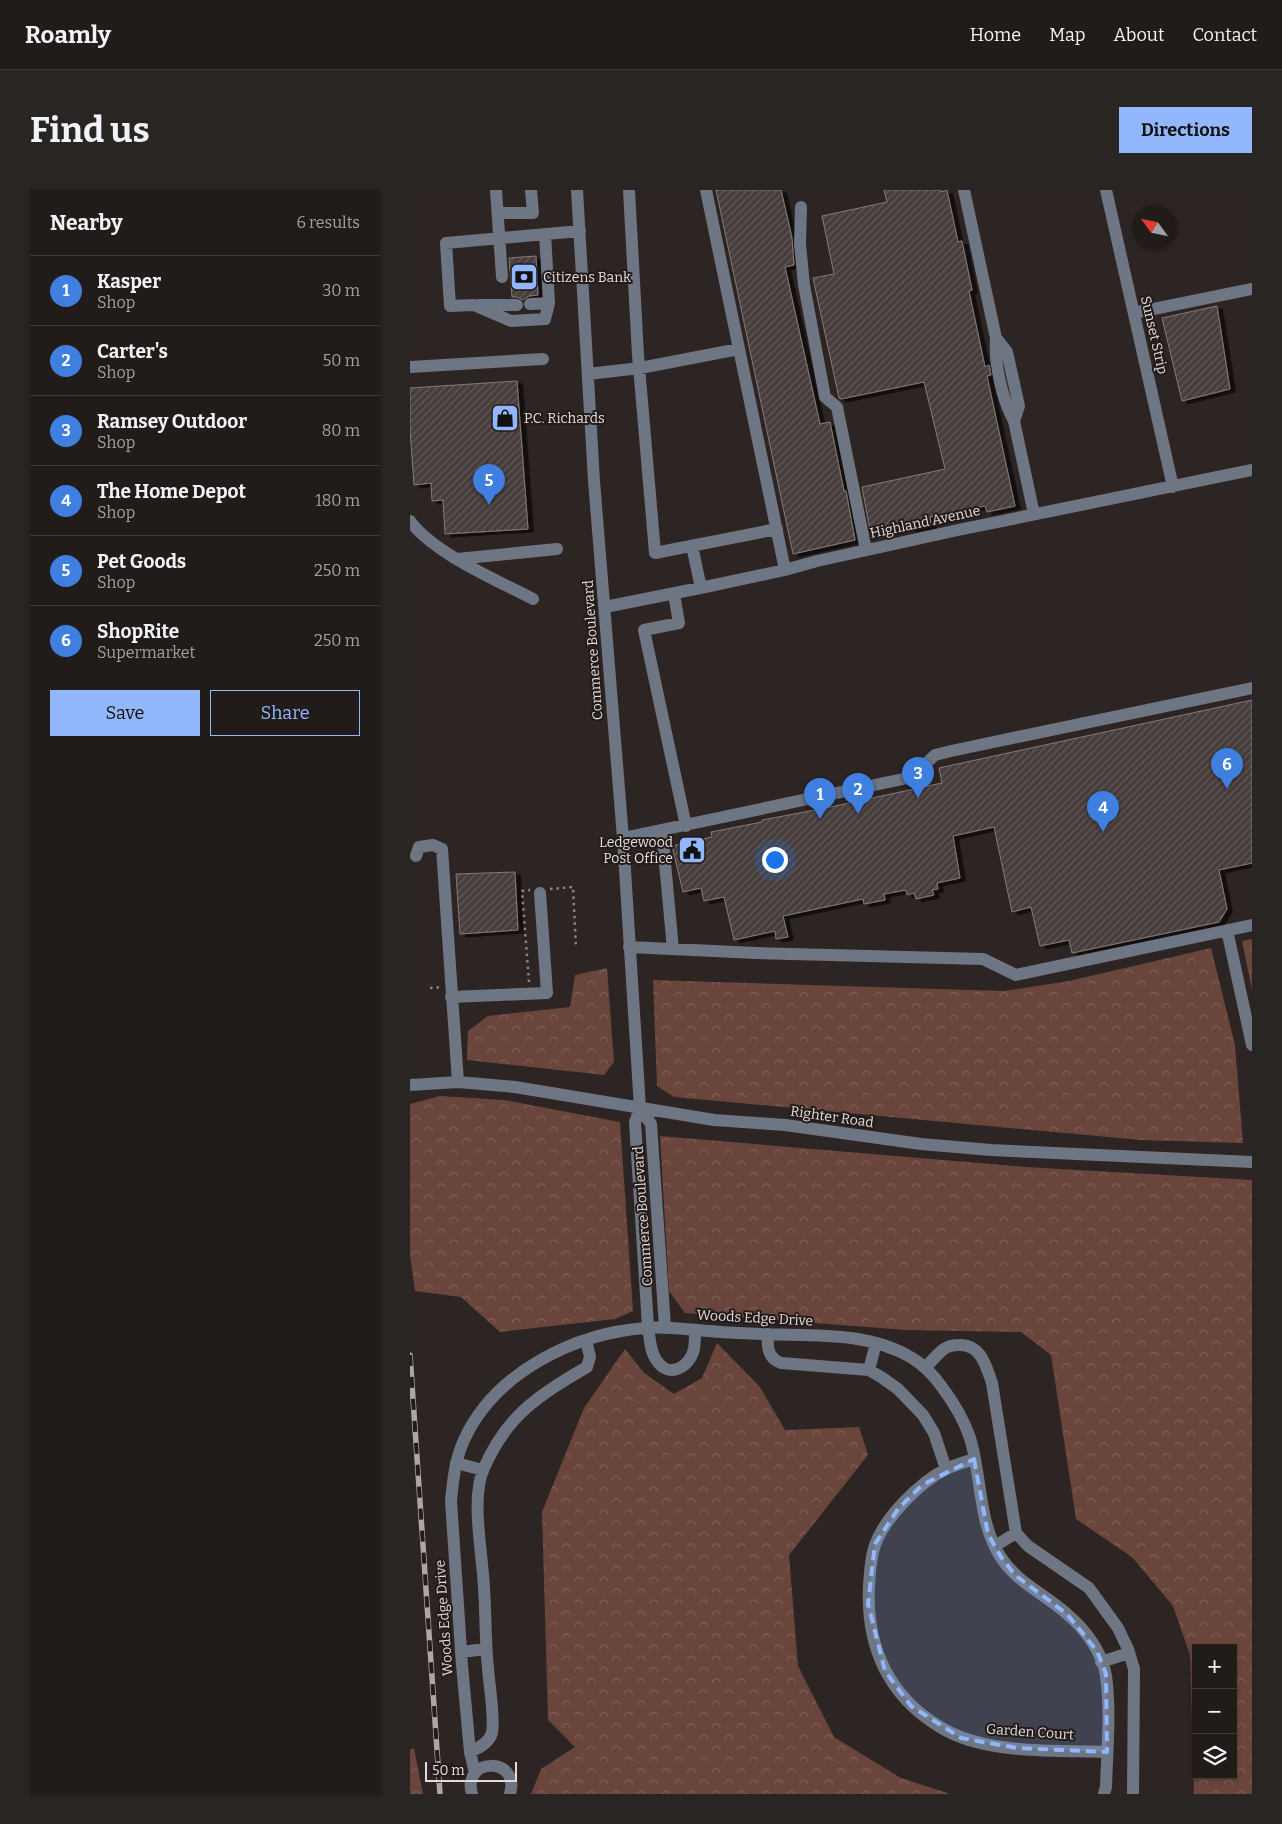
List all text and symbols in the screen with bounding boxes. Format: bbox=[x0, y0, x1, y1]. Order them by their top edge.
text: Roamly bbox=[25, 21, 111, 49]
text: Home bbox=[970, 24, 1021, 46]
text: Map bbox=[1049, 24, 1085, 46]
text: About bbox=[1113, 24, 1164, 46]
text: Contact bbox=[1192, 24, 1257, 46]
button: Directions bbox=[1119, 107, 1252, 153]
text: Find us bbox=[30, 109, 150, 151]
north arrow bbox=[1132, 205, 1177, 250]
text: Nearby bbox=[50, 210, 123, 236]
text: 6 results bbox=[297, 213, 360, 232]
bank icon: Citizens Bank bbox=[509, 262, 539, 292]
place label: Citizens Bank bbox=[543, 269, 631, 286]
text: Kasper bbox=[97, 270, 161, 293]
text: 1 bbox=[63, 281, 69, 300]
text: 30 m bbox=[322, 281, 360, 300]
text: Shop bbox=[97, 293, 135, 312]
street label: Sunset Strip bbox=[1137, 294, 1171, 376]
text: Carter's bbox=[97, 340, 168, 363]
text: 2 bbox=[61, 351, 71, 370]
text: 50 m bbox=[323, 351, 360, 370]
text: Shop bbox=[97, 363, 135, 382]
shop icon: P.C. Richards bbox=[490, 403, 520, 433]
text: Ramsey Outdoor bbox=[97, 410, 247, 433]
place label: P.C. Richards bbox=[524, 410, 605, 427]
text: 3 bbox=[61, 421, 71, 440]
text: 80 m bbox=[322, 421, 360, 440]
text: Shop bbox=[97, 433, 135, 452]
pin: 5 bbox=[473, 464, 505, 505]
text: The Home Depot bbox=[97, 480, 246, 503]
text: 4 bbox=[61, 491, 71, 510]
text: 180 m bbox=[315, 491, 360, 510]
street label: Highland Avenue bbox=[868, 502, 982, 542]
text: Shop bbox=[97, 503, 135, 522]
text: Pet Goods bbox=[97, 550, 186, 573]
text: 5 bbox=[62, 561, 70, 580]
text: 250 m bbox=[314, 561, 360, 580]
text: Shop bbox=[97, 573, 135, 592]
street label: Commerce Boulevard bbox=[580, 579, 606, 721]
text: ShopRite bbox=[97, 620, 179, 643]
text: 6 bbox=[61, 631, 71, 650]
text: 250 m bbox=[314, 631, 360, 650]
text: Supermarket bbox=[97, 643, 195, 662]
button: Save bbox=[50, 690, 200, 736]
button: Share bbox=[210, 690, 360, 736]
pin: 6 bbox=[1211, 748, 1243, 789]
pin: 3 bbox=[902, 757, 934, 798]
pin: 2 bbox=[842, 773, 874, 814]
pin: 1 bbox=[804, 778, 836, 819]
pin: 4 bbox=[1087, 791, 1119, 832]
place label: Ledgewood Post Office bbox=[599, 834, 673, 867]
public building icon: Ledgewood Post Office bbox=[677, 835, 707, 865]
your location bbox=[762, 847, 788, 873]
street label: Righter Road bbox=[789, 1103, 875, 1131]
street label: Commerce Boulevard bbox=[630, 1145, 656, 1287]
street label: Woods Edge Drive bbox=[696, 1306, 814, 1330]
street label: Woods Edge Drive bbox=[431, 1559, 457, 1677]
map controls bbox=[1192, 1644, 1237, 1779]
button: + bbox=[1192, 1644, 1237, 1689]
button: − bbox=[1192, 1689, 1237, 1734]
street label: Garden Court bbox=[986, 1720, 1074, 1744]
button: layers bbox=[1192, 1734, 1237, 1779]
scale bar bbox=[425, 1759, 518, 1782]
text: 50 m bbox=[432, 1762, 465, 1779]

